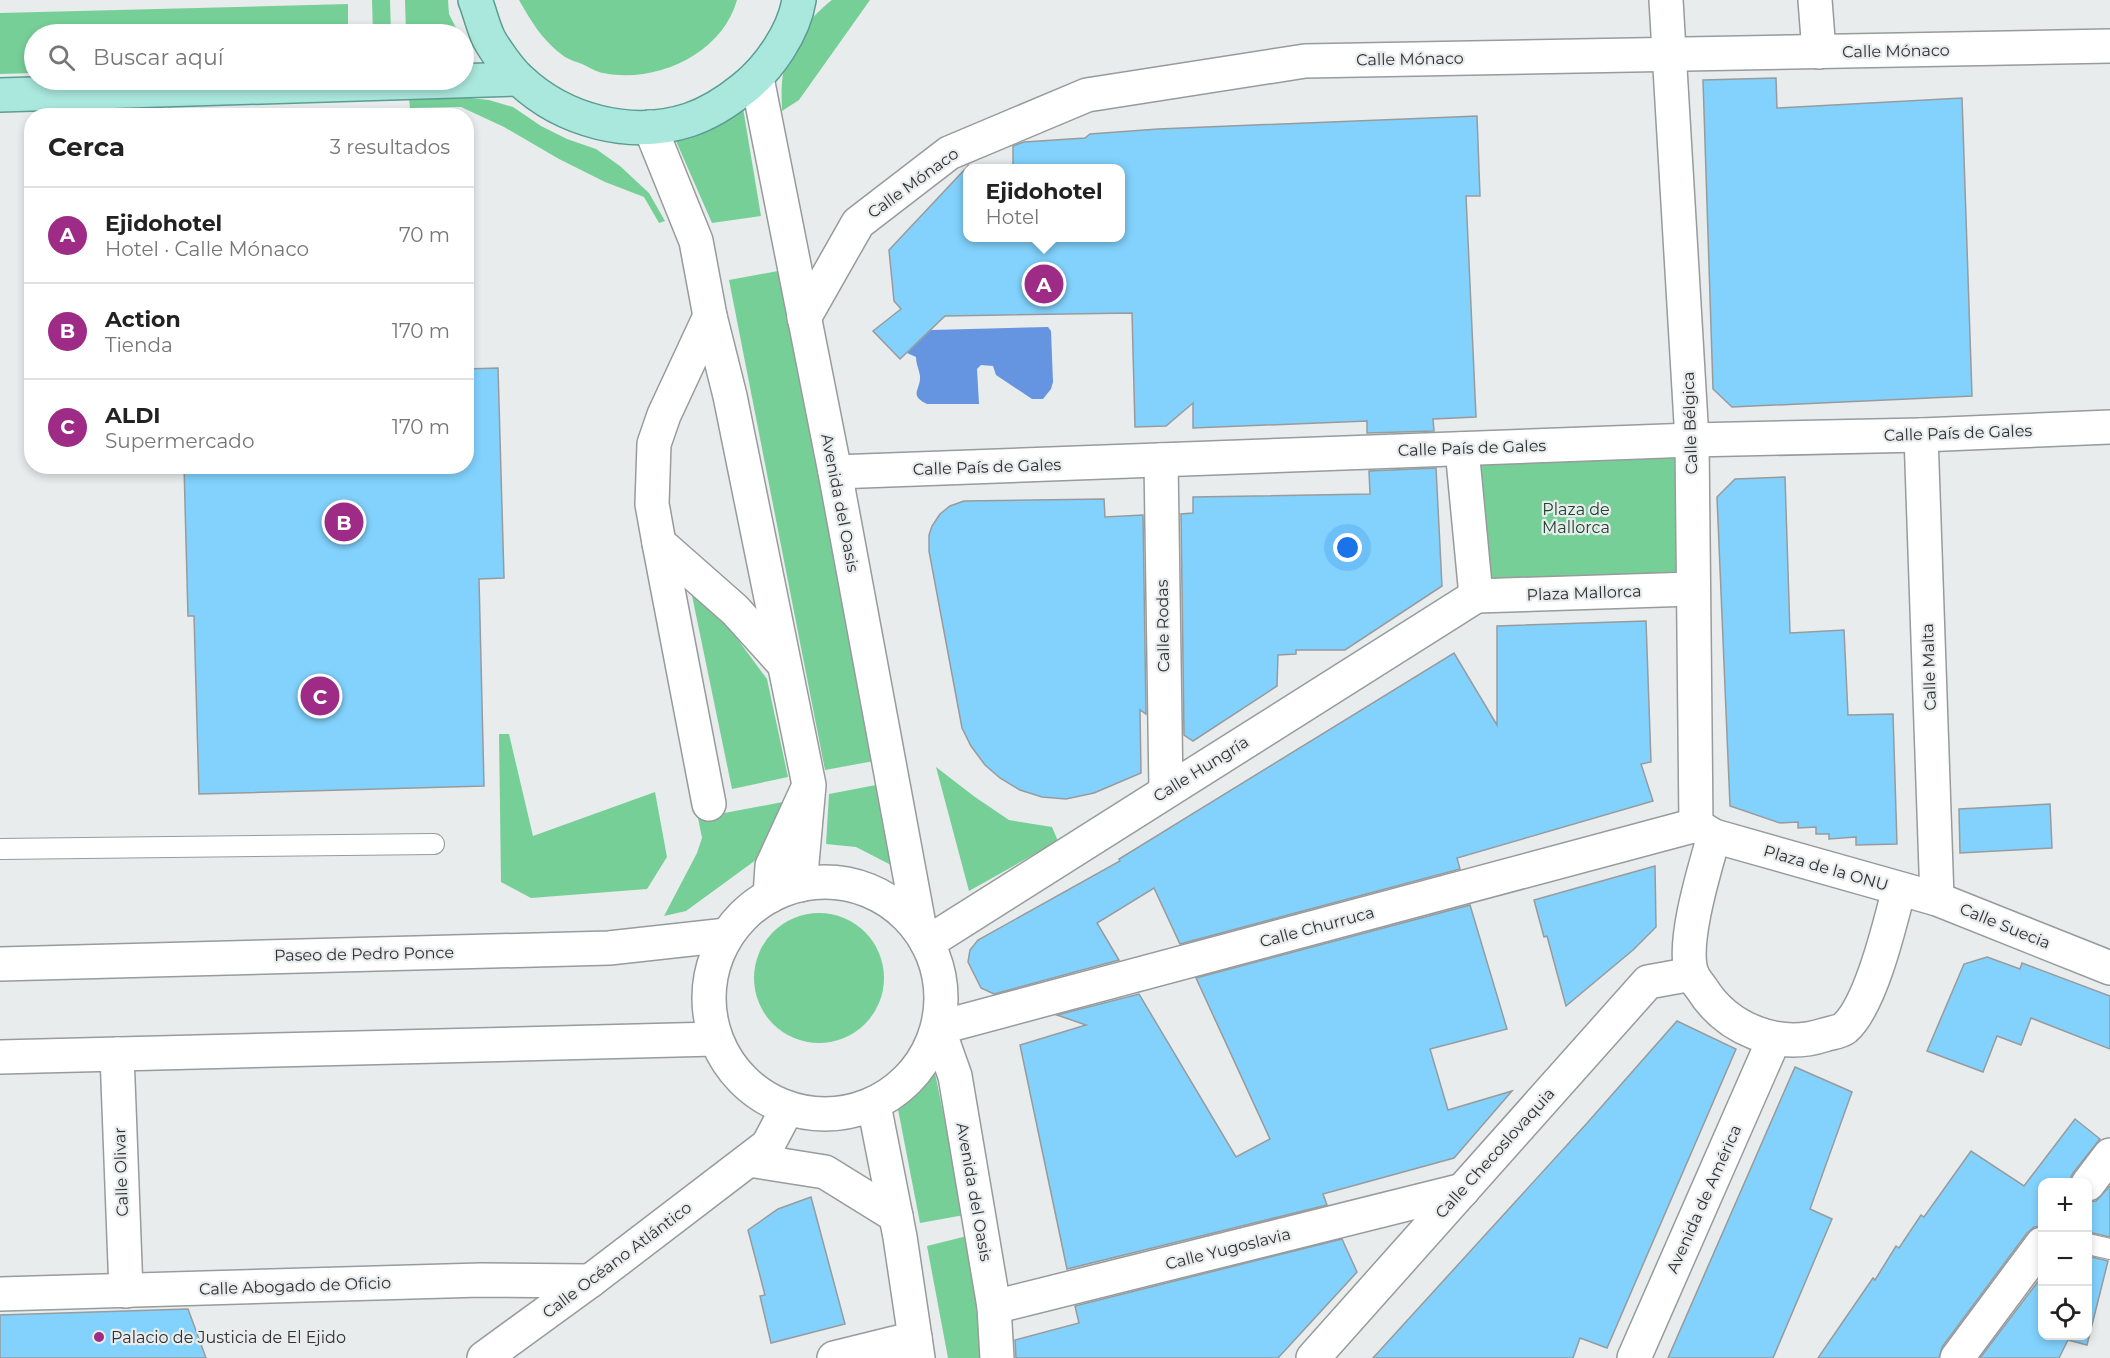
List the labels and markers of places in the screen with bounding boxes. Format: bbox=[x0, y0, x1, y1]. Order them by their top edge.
pin: A bbox=[1024, 262, 1064, 306]
pin: B bbox=[324, 500, 364, 544]
pin: C bbox=[300, 674, 340, 718]
place label: Palacio de Justicia de El Ejido bbox=[111, 1328, 346, 1347]
marker: Palacio de Justicia de El Ejido bbox=[92, 1330, 106, 1344]

